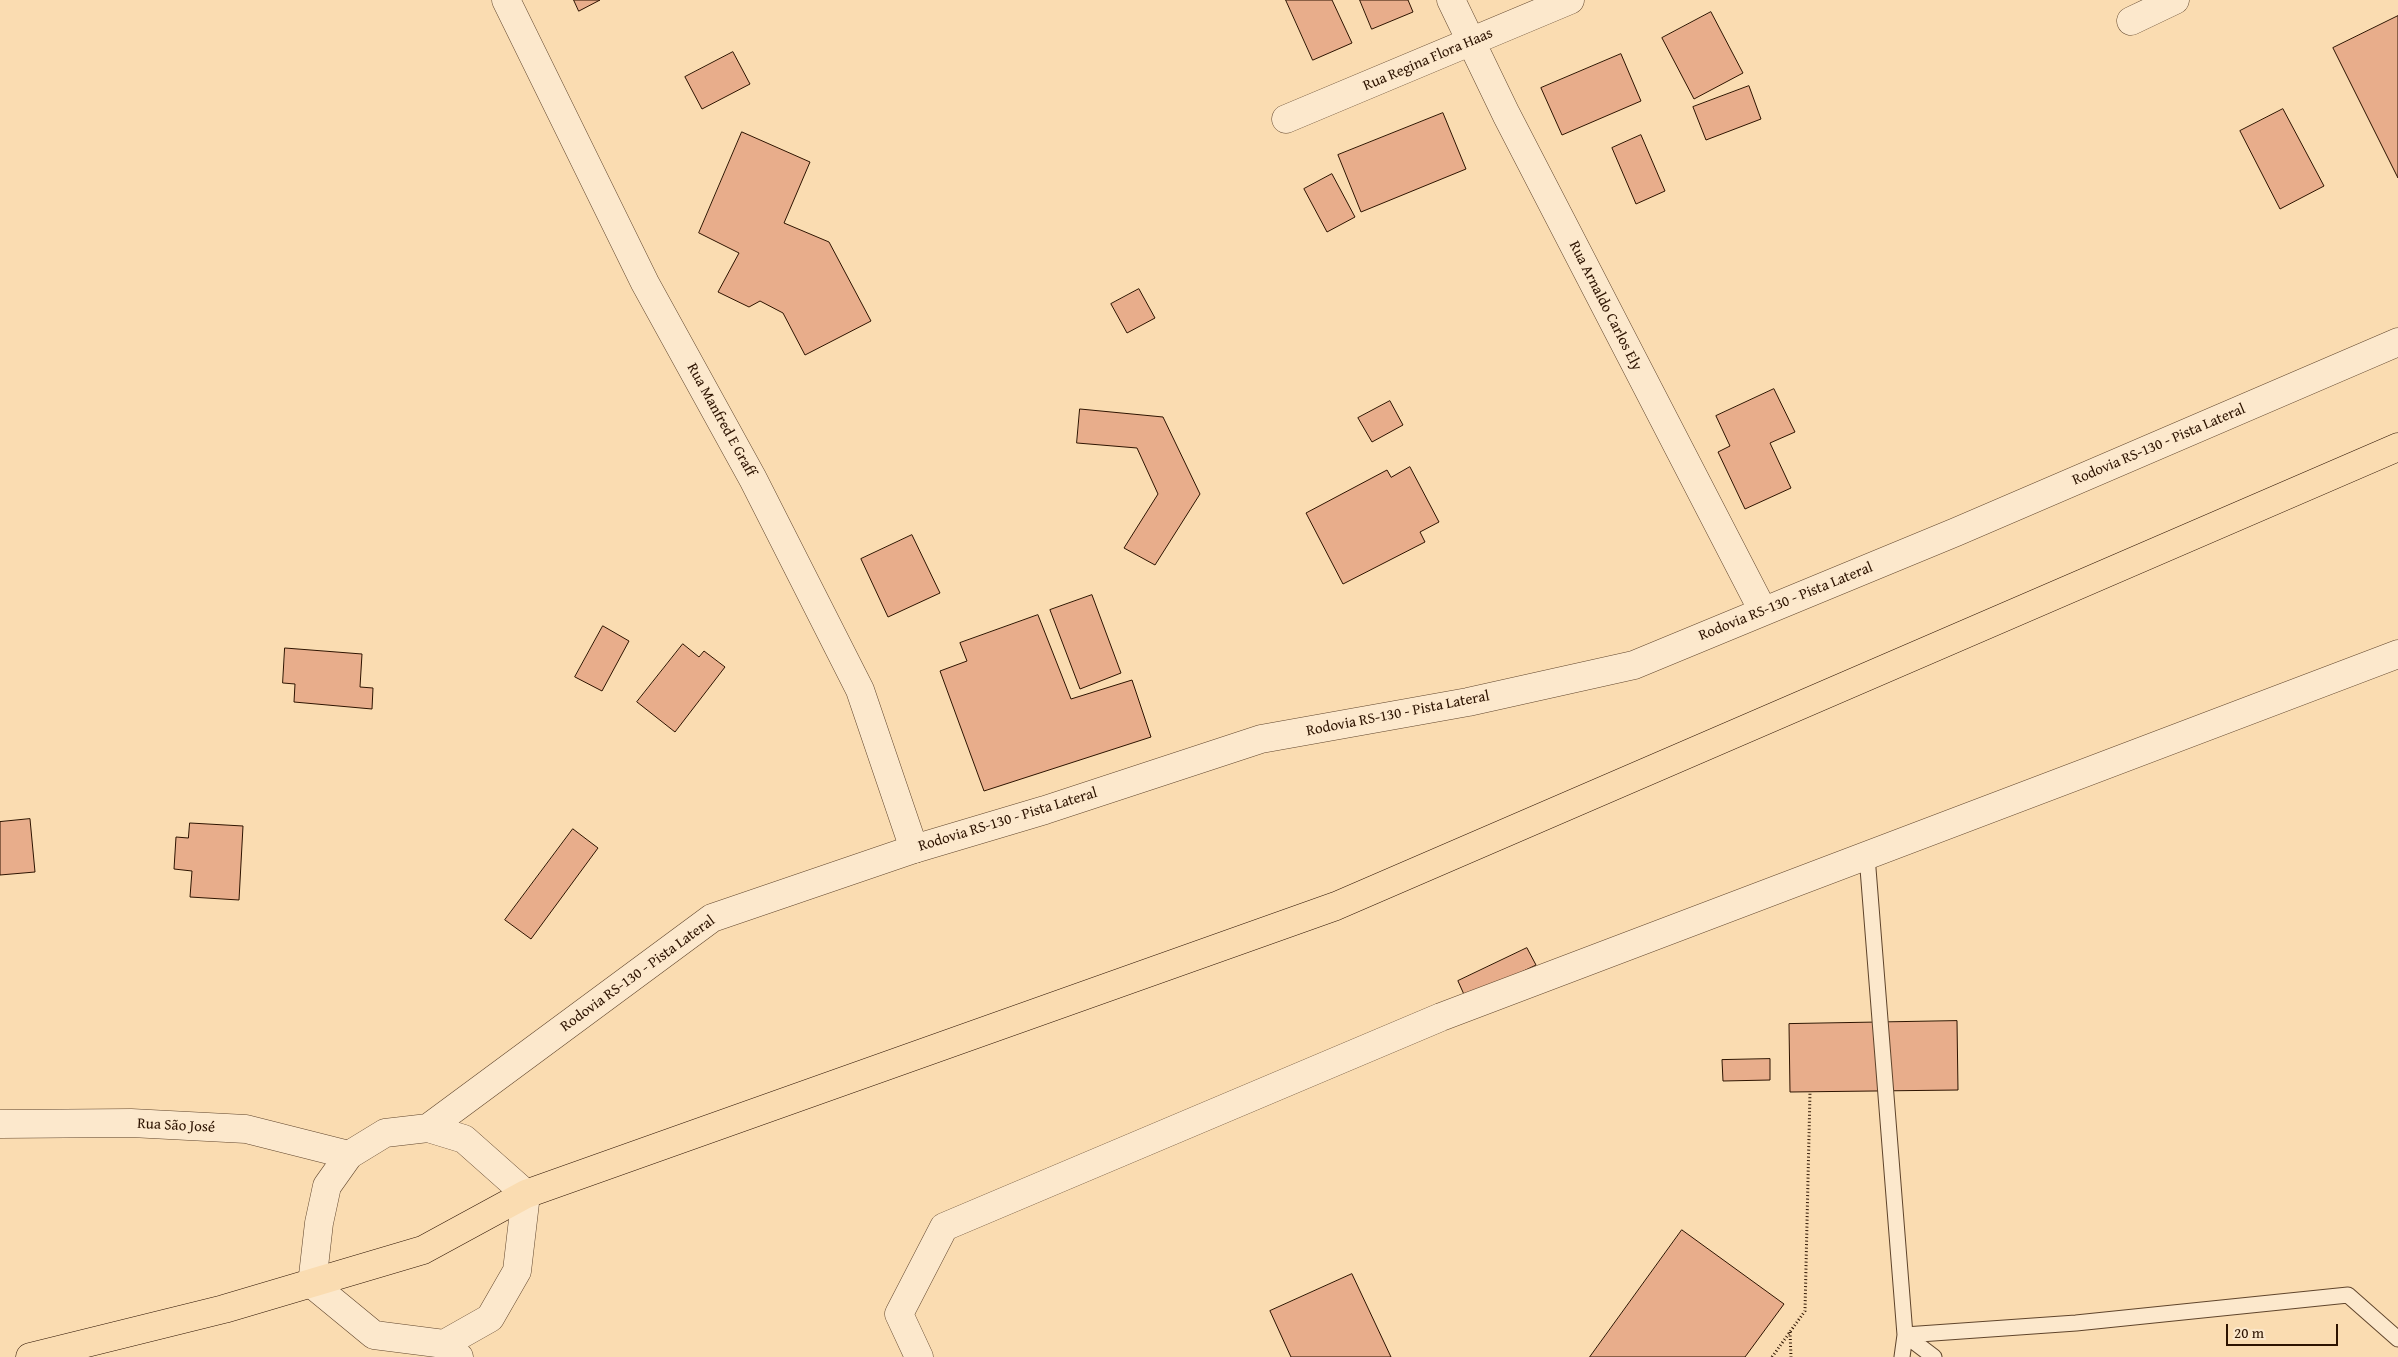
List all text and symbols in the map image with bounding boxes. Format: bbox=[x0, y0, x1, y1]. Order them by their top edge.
street label: Rua Regina Flora Haas bbox=[1361, 25, 1495, 95]
street label: Rua Arnaldo Carlos Ely bbox=[1565, 238, 1645, 374]
street label: Rua Manfred E Graff bbox=[682, 360, 760, 480]
street label: Rodovia RS-130 - Pista Lateral bbox=[2070, 400, 2248, 490]
street label: Rodovia RS-130 - Pista Lateral bbox=[1696, 559, 1876, 645]
street label: Rodovia RS-130 - Pista Lateral bbox=[1305, 687, 1491, 741]
street label: Rodovia RS-130 - Pista Lateral bbox=[916, 784, 1100, 856]
street label: Rodovia RS-130 - Pista Lateral bbox=[557, 912, 719, 1036]
street label: Rua São José bbox=[137, 1115, 215, 1137]
scale bar bbox=[2228, 1314, 2340, 1346]
text: 20 m bbox=[2234, 1322, 2264, 1343]

